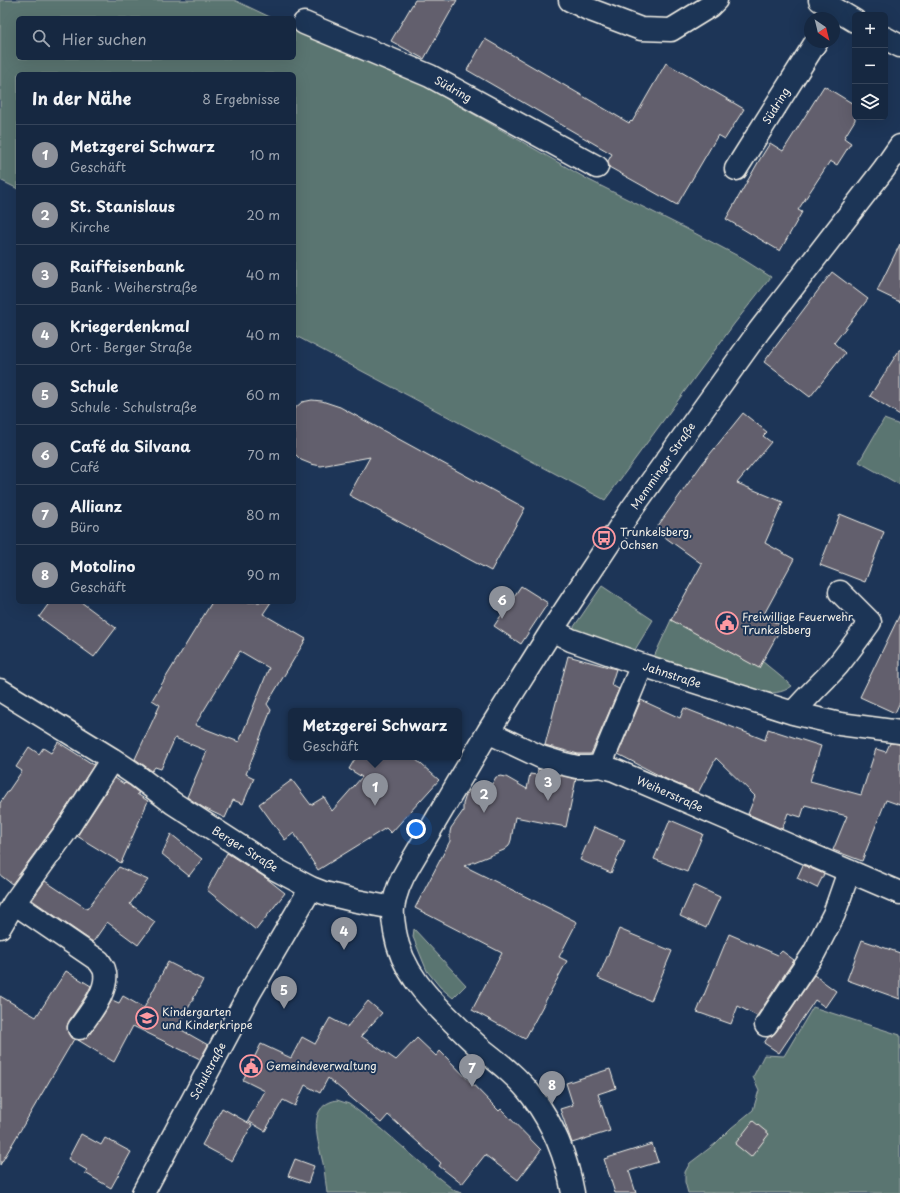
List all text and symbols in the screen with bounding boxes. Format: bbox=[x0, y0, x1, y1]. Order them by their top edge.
north arrow bbox=[804, 12, 840, 48]
map controls bbox=[852, 12, 888, 120]
button: + bbox=[852, 12, 888, 48]
search box bbox=[16, 16, 296, 60]
icon: search bbox=[30, 27, 52, 49]
text: Hier suchen bbox=[62, 27, 147, 50]
button: − bbox=[852, 48, 888, 84]
street label: Südring bbox=[431, 71, 475, 106]
street label: Südring bbox=[758, 84, 793, 127]
button: layers bbox=[852, 84, 888, 120]
text: In der Nähe bbox=[32, 85, 131, 111]
text: 8 Ergebnisse bbox=[202, 89, 280, 108]
text: Metzgerei Schwarz bbox=[70, 134, 215, 157]
text: 1 bbox=[42, 145, 48, 164]
text: 10 m bbox=[250, 145, 280, 164]
text: Geschäft bbox=[70, 157, 126, 176]
text: St. Stanislaus bbox=[70, 194, 175, 217]
text: 2 bbox=[40, 205, 50, 224]
text: 20 m bbox=[246, 205, 280, 224]
text: Kirche bbox=[70, 217, 110, 236]
text: Raiffeisenbank bbox=[70, 254, 185, 277]
text: 3 bbox=[41, 265, 49, 284]
text: 40 m bbox=[246, 265, 280, 284]
text: Bank · Weiherstraße bbox=[70, 277, 198, 296]
text: Kriegerdenkmal bbox=[70, 314, 189, 337]
text: 4 bbox=[41, 325, 49, 344]
text: 40 m bbox=[246, 325, 280, 344]
text: Ort · Berger Straße bbox=[70, 337, 192, 356]
text: Schule bbox=[70, 374, 118, 397]
text: 5 bbox=[41, 385, 49, 404]
text: 60 m bbox=[246, 385, 280, 404]
text: Schule · Schulstraße bbox=[70, 397, 197, 416]
street label: Memminger Straße bbox=[626, 418, 699, 513]
text: Café da Silvana bbox=[70, 434, 191, 457]
text: 6 bbox=[40, 445, 50, 464]
text: 70 m bbox=[247, 445, 280, 464]
text: Café bbox=[70, 457, 99, 476]
text: Allianz bbox=[70, 494, 122, 517]
text: 7 bbox=[41, 505, 49, 524]
text: 80 m bbox=[246, 505, 280, 524]
text: Büro bbox=[70, 517, 99, 536]
place label: Trunkelsberg, Ochsen bbox=[620, 523, 692, 553]
bus stop icon: Trunkelsberg, Ochsen bbox=[591, 525, 617, 551]
text: Motolino bbox=[70, 554, 135, 577]
text: 8 bbox=[41, 565, 49, 584]
text: 90 m bbox=[247, 565, 280, 584]
text: Geschäft bbox=[70, 577, 126, 596]
pin: 6 bbox=[489, 586, 515, 619]
place label: Freiwillige Feuerwehr Trunkelsberg bbox=[742, 608, 854, 638]
public building icon: Freiwillige Feuerwehr Trunkelsberg bbox=[714, 610, 740, 636]
street label: Jahnstraße bbox=[641, 657, 704, 692]
popup bbox=[288, 708, 462, 760]
text: Metzgerei Schwarz bbox=[303, 713, 447, 736]
text: Geschäft bbox=[303, 736, 358, 755]
pin: 3 bbox=[535, 768, 561, 801]
street label: Weiherstraße bbox=[634, 771, 706, 816]
pin: 1 bbox=[362, 773, 388, 806]
pin: 2 bbox=[471, 780, 497, 813]
your location bbox=[406, 819, 426, 839]
street label: Berger Straße bbox=[209, 822, 282, 876]
pin: 4 bbox=[331, 917, 357, 950]
pin: 5 bbox=[271, 976, 297, 1009]
place label: Kindergarten und Kinderkrippe bbox=[162, 1003, 253, 1033]
school or university icon: Kindergarten und Kinderkrippe bbox=[134, 1005, 160, 1031]
street label: Schulstraße bbox=[185, 1039, 230, 1103]
public building icon: Gemeindeverwaltung bbox=[238, 1053, 264, 1079]
pin: 7 bbox=[459, 1054, 485, 1087]
place label: Gemeindeverwaltung bbox=[266, 1057, 377, 1074]
pin: 8 bbox=[539, 1071, 565, 1104]

